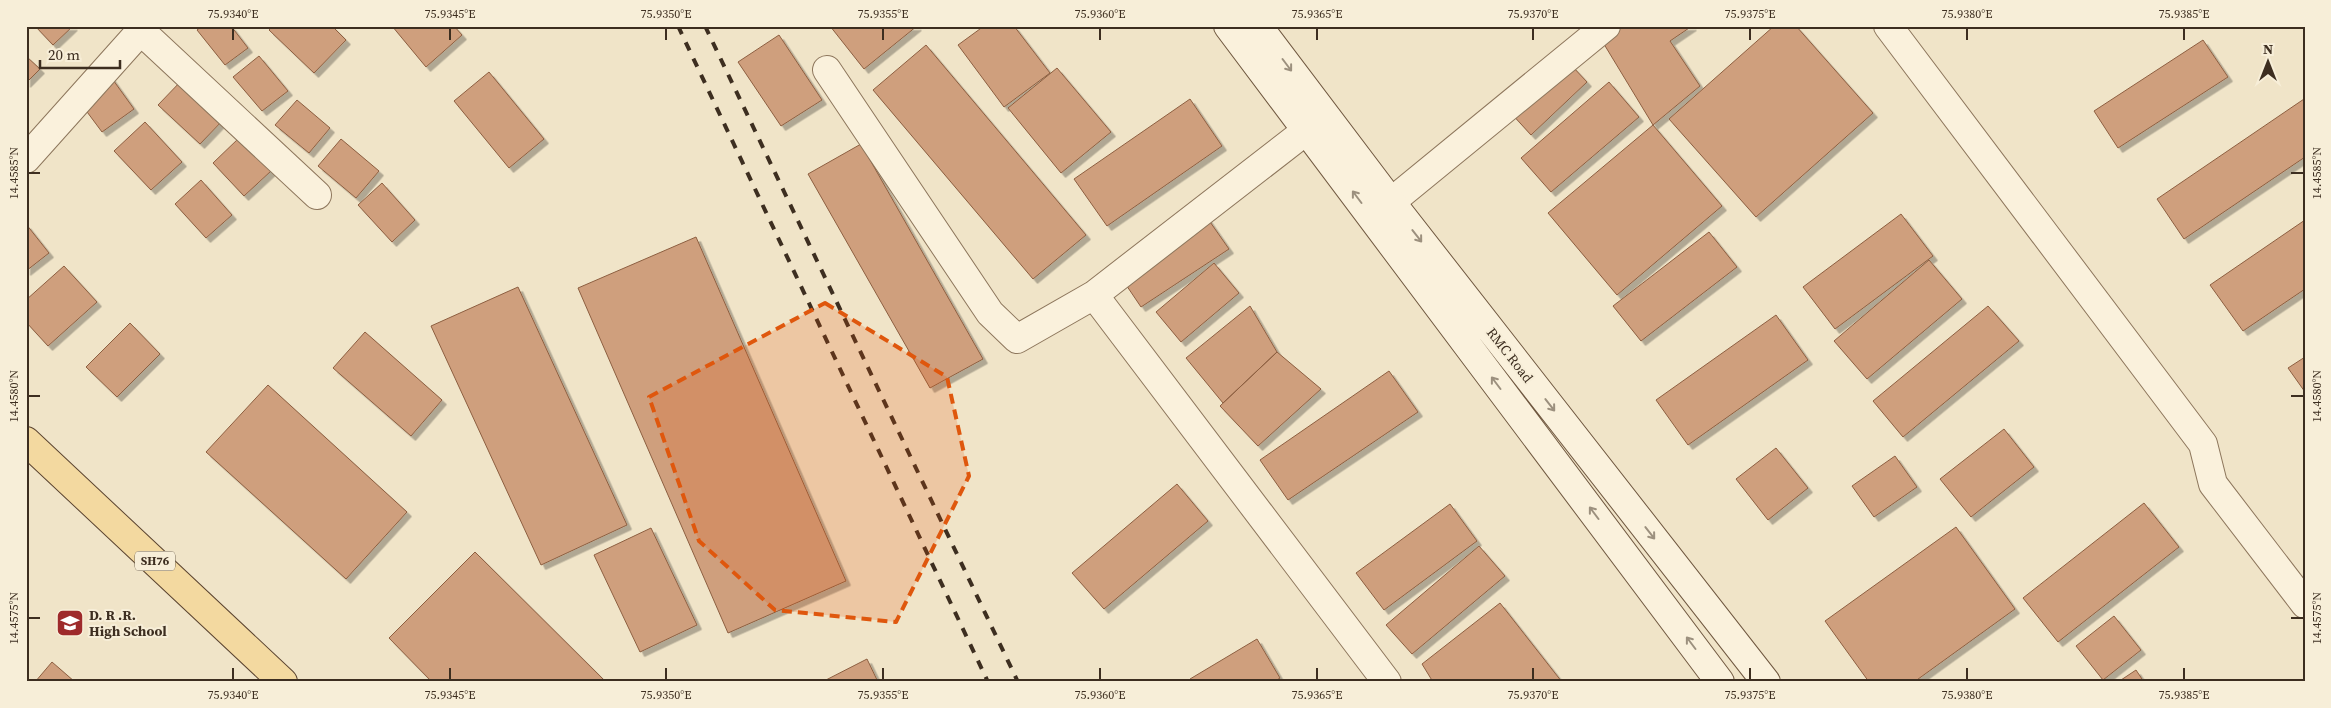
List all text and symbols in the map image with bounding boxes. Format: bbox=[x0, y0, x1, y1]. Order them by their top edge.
text: 75.9340°E bbox=[208, 6, 258, 22]
text: 75.9345°E bbox=[425, 6, 475, 22]
text: 75.9350°E bbox=[641, 6, 691, 22]
text: 75.9355°E bbox=[858, 6, 908, 22]
text: 75.9360°E bbox=[1075, 6, 1125, 22]
text: 75.9365°E bbox=[1292, 6, 1342, 22]
text: 75.9370°E bbox=[1508, 6, 1558, 22]
text: 75.9375°E bbox=[1725, 6, 1775, 22]
text: 75.9380°E bbox=[1942, 6, 1992, 22]
text: 75.9385°E bbox=[2159, 6, 2209, 22]
scale bar bbox=[40, 38, 120, 70]
north arrow bbox=[2244, 38, 2294, 88]
text: N bbox=[2263, 39, 2273, 59]
text: 20 m bbox=[48, 44, 80, 65]
one-way arrow bbox=[1282, 58, 1292, 72]
text: 14.4585°N bbox=[6, 147, 22, 199]
text: 14.4585°N bbox=[2309, 147, 2325, 199]
one-way arrow bbox=[1351, 191, 1362, 204]
one-way arrow bbox=[1412, 229, 1423, 242]
street label: RMC Road bbox=[1482, 323, 1538, 387]
text: 14.4580°N bbox=[6, 370, 22, 422]
text: 14.4580°N bbox=[2309, 370, 2325, 422]
one-way arrow bbox=[1491, 376, 1501, 390]
one-way arrow bbox=[1544, 399, 1555, 412]
one-way arrow bbox=[1588, 507, 1599, 520]
one-way arrow bbox=[1644, 527, 1655, 540]
road number: SH76 bbox=[135, 552, 175, 570]
text: 14.4575°N bbox=[6, 592, 22, 644]
text: 14.4575°N bbox=[2309, 592, 2325, 644]
place label: D. R .R. High School bbox=[89, 605, 167, 641]
school or university icon: D. R .R. High School bbox=[55, 608, 85, 638]
one-way arrow bbox=[1686, 636, 1696, 650]
text: 75.9340°E bbox=[208, 687, 258, 703]
text: 75.9345°E bbox=[425, 687, 475, 703]
text: 75.9350°E bbox=[641, 687, 691, 703]
text: 75.9355°E bbox=[858, 687, 908, 703]
text: 75.9360°E bbox=[1075, 687, 1125, 703]
text: 75.9365°E bbox=[1292, 687, 1342, 703]
text: 75.9370°E bbox=[1508, 687, 1558, 703]
text: 75.9375°E bbox=[1725, 687, 1775, 703]
text: 75.9380°E bbox=[1942, 687, 1992, 703]
text: 75.9385°E bbox=[2159, 687, 2209, 703]

